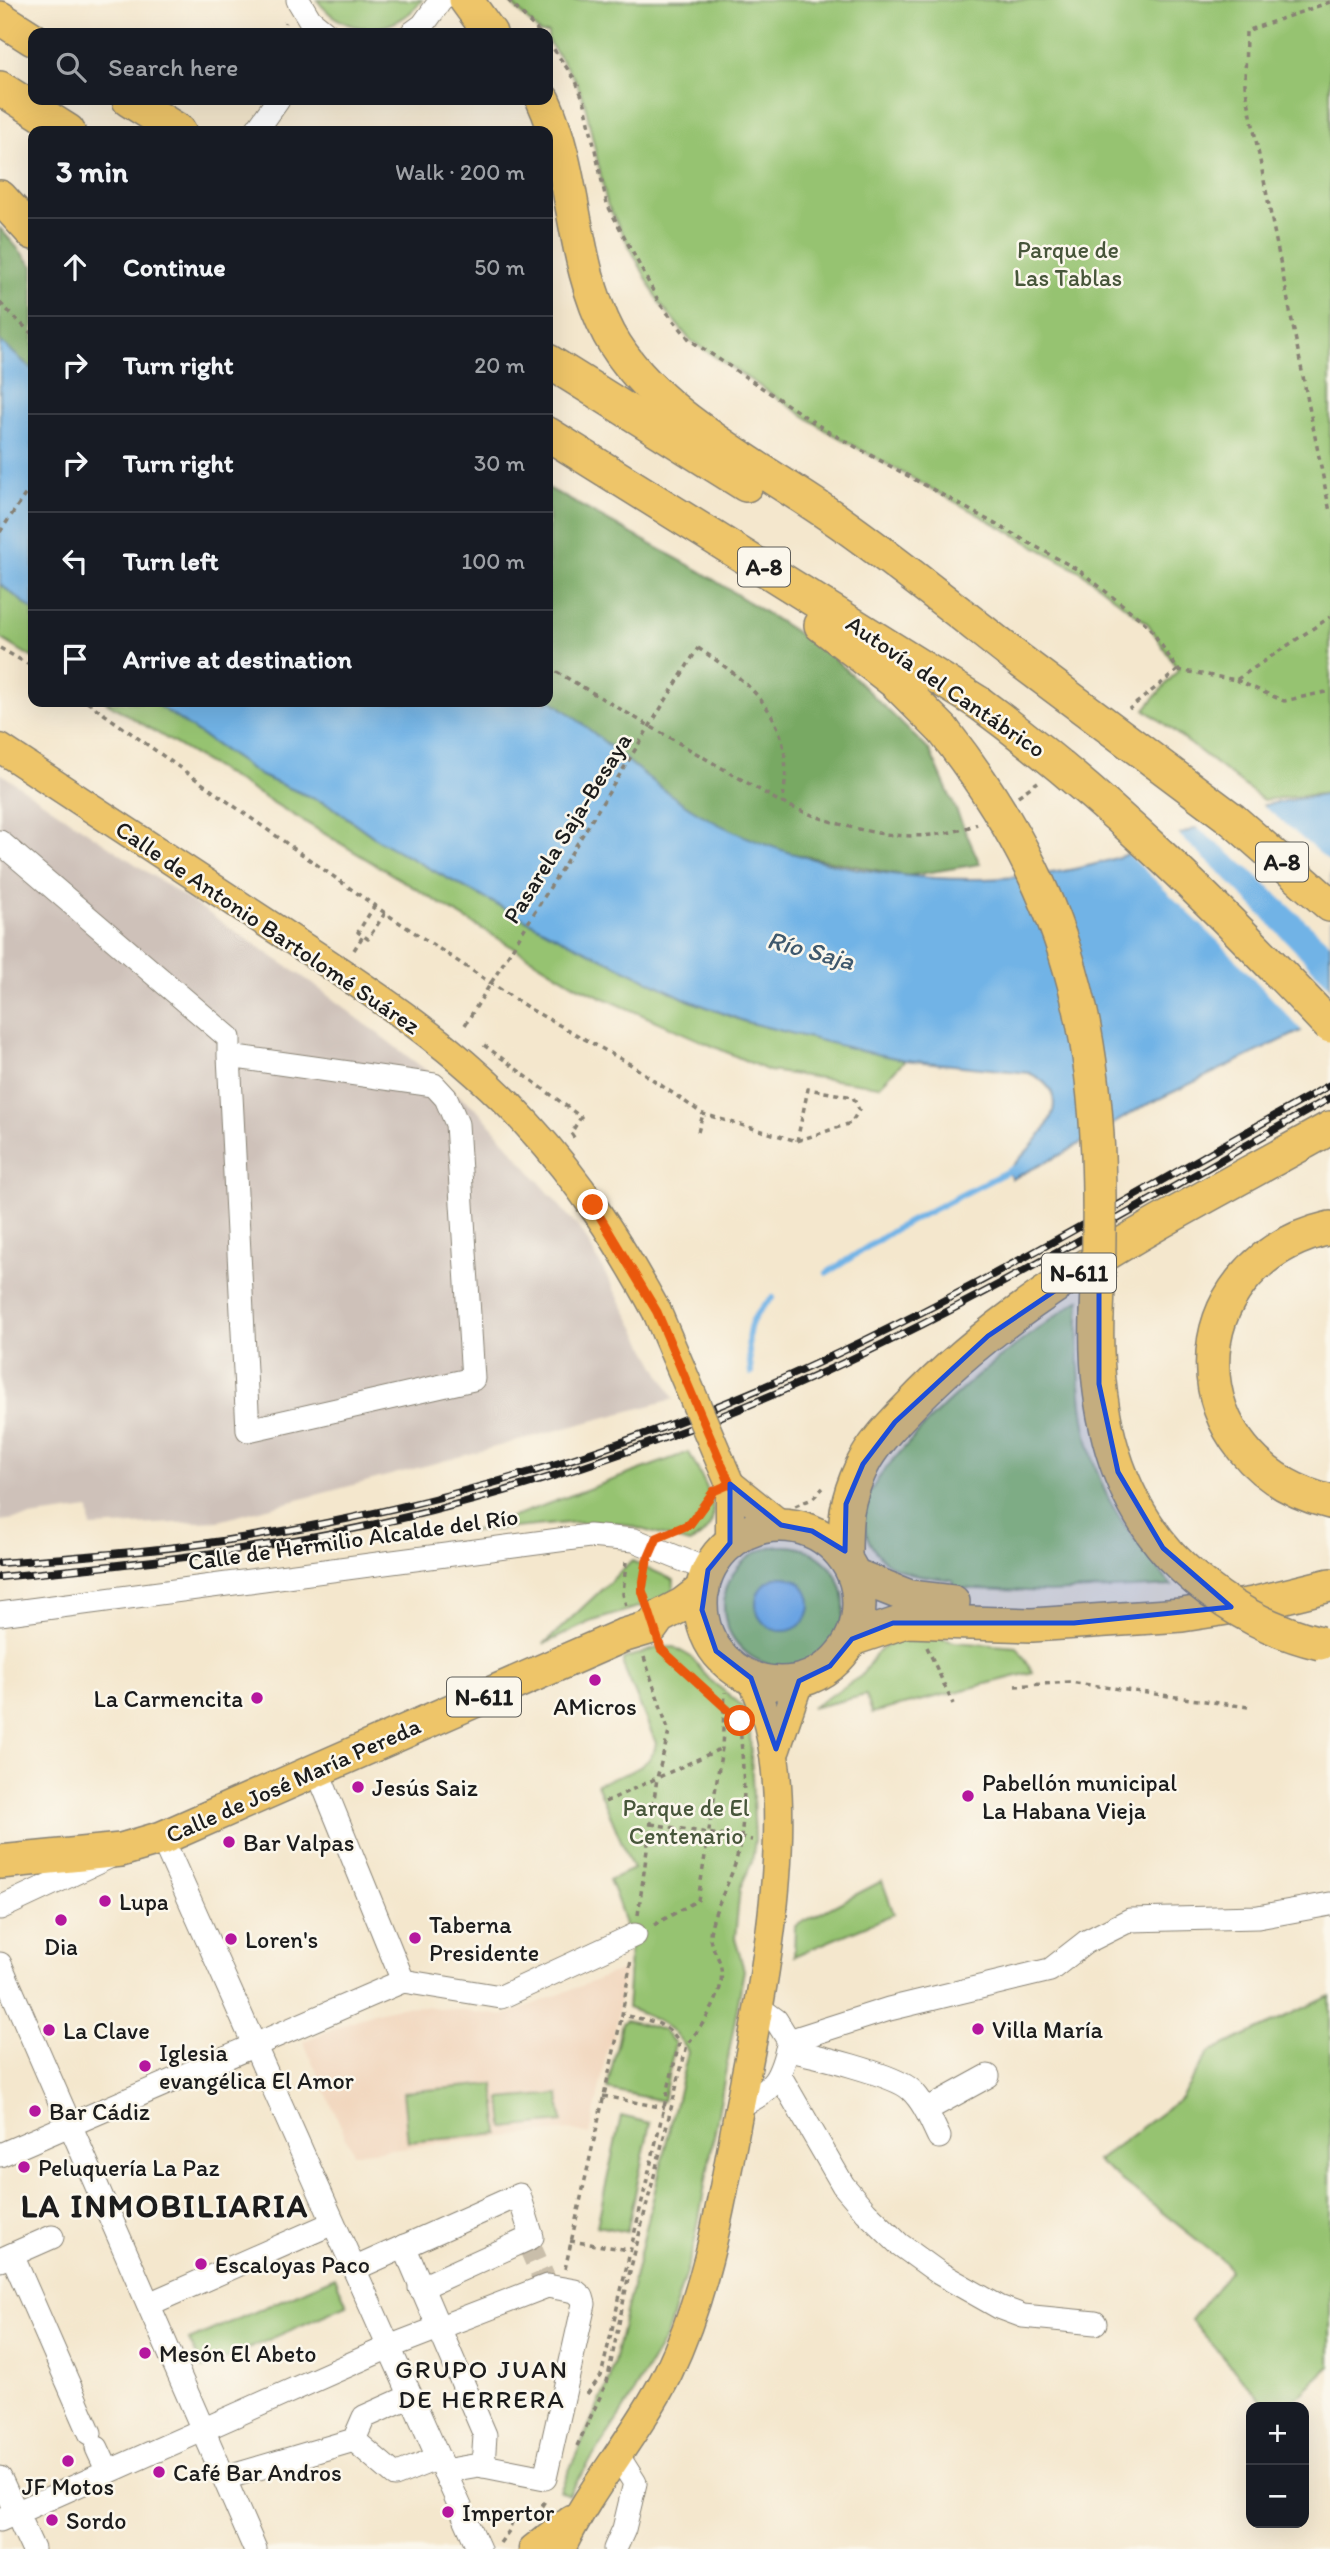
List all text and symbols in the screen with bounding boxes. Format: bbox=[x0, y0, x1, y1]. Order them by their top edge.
search box bbox=[28, 28, 553, 105]
icon: search bbox=[52, 48, 90, 86]
text: Search here bbox=[108, 51, 238, 83]
text: 3 min bbox=[56, 153, 128, 190]
text: Walk · 200 m bbox=[395, 158, 525, 186]
park label: Parque de Las Tablas bbox=[1014, 235, 1122, 292]
icon: ahead bbox=[56, 248, 94, 286]
text: Continue bbox=[123, 251, 226, 283]
text: 50 m bbox=[474, 253, 525, 281]
icon: right bbox=[56, 346, 94, 384]
text: Turn right bbox=[123, 349, 234, 381]
text: 20 m bbox=[474, 351, 525, 379]
icon: right bbox=[56, 444, 94, 482]
text: Turn right bbox=[123, 447, 234, 479]
text: 30 m bbox=[474, 449, 525, 477]
icon: left bbox=[56, 542, 94, 580]
text: Turn left bbox=[123, 545, 219, 577]
text: 100 m bbox=[461, 547, 525, 575]
road number: A-8 bbox=[738, 548, 790, 586]
street label: Autovía del Cantábrico bbox=[841, 609, 1051, 763]
icon: arrive bbox=[56, 640, 94, 678]
text: Arrive at destination bbox=[123, 643, 352, 675]
street label: Pasarela Saja-Besaya bbox=[497, 727, 638, 929]
street label: Calle de Antonio Bartolomé Suárez bbox=[110, 814, 426, 1040]
road number: A-8 bbox=[1256, 842, 1308, 882]
water label: Río Saja bbox=[764, 923, 859, 977]
route end bbox=[577, 1189, 608, 1220]
road number: N-611 bbox=[1042, 1254, 1116, 1292]
street label: Calle de Hermilio Alcalde del Río bbox=[186, 1501, 520, 1577]
marker: AMicros bbox=[587, 1672, 603, 1688]
road number: N-611 bbox=[447, 1678, 521, 1716]
place label: La Carmencita bbox=[94, 1684, 243, 1713]
marker: La Carmencita bbox=[249, 1690, 265, 1706]
place label: AMicros bbox=[553, 1692, 637, 1721]
route start bbox=[724, 1705, 755, 1736]
street label: Calle de José María Pereda bbox=[161, 1710, 425, 1849]
place label: Pabellón municipal La Habana Vieja bbox=[982, 1768, 1177, 1825]
place label: Jesús Saiz bbox=[372, 1773, 478, 1802]
marker: Jesús Saiz bbox=[350, 1779, 366, 1795]
marker: Pabellón municipal La Habana Vieja bbox=[960, 1788, 976, 1804]
park label: Parque de El Centenario bbox=[622, 1793, 750, 1850]
place label: Bar Valpas bbox=[243, 1828, 355, 1857]
marker: Bar Valpas bbox=[221, 1834, 237, 1850]
place label: Lupa bbox=[119, 1887, 169, 1916]
marker: Lupa bbox=[97, 1893, 113, 1909]
place label: Taberna Presidente bbox=[429, 1910, 539, 1967]
marker: Dia bbox=[53, 1912, 69, 1928]
place label: Loren's bbox=[245, 1925, 318, 1954]
marker: Taberna Presidente bbox=[407, 1930, 423, 1946]
marker: Loren's bbox=[223, 1931, 239, 1947]
place label: Dia bbox=[44, 1932, 78, 1961]
place label: Villa María bbox=[992, 2015, 1104, 2044]
place label: La Clave bbox=[63, 2016, 150, 2045]
marker: Villa María bbox=[970, 2021, 986, 2037]
marker: La Clave bbox=[41, 2022, 57, 2038]
place label: Iglesia evangélica El Amor bbox=[159, 2038, 354, 2095]
marker: Iglesia evangélica El Amor bbox=[137, 2058, 153, 2074]
place label: Bar Cádiz bbox=[49, 2097, 150, 2126]
marker: Bar Cádiz bbox=[27, 2103, 43, 2119]
place label: Peluquería La Paz bbox=[38, 2153, 220, 2182]
marker: Peluquería La Paz bbox=[16, 2159, 32, 2175]
district label: LA INMOBILIARIA bbox=[21, 2187, 309, 2225]
place label: Escaloyas Paco bbox=[215, 2250, 370, 2279]
marker: Escaloyas Paco bbox=[193, 2256, 209, 2272]
place label: Mesón El Abeto bbox=[159, 2339, 316, 2368]
marker: Mesón El Abeto bbox=[137, 2345, 153, 2361]
district label: GRUPO JUAN DE HERRERA bbox=[395, 2353, 569, 2415]
map controls bbox=[1246, 2402, 1309, 2528]
button: + bbox=[1246, 2402, 1309, 2465]
marker: JF Motos bbox=[60, 2453, 76, 2469]
place label: Café Bar Andros bbox=[173, 2458, 342, 2487]
marker: Café Bar Andros bbox=[151, 2464, 167, 2480]
button: − bbox=[1246, 2465, 1309, 2528]
place label: JF Motos bbox=[22, 2472, 114, 2501]
place label: Impertor bbox=[462, 2498, 554, 2527]
marker: Impertor bbox=[440, 2504, 456, 2520]
place label: Sordo bbox=[66, 2506, 126, 2535]
marker: Sordo bbox=[44, 2512, 60, 2528]

